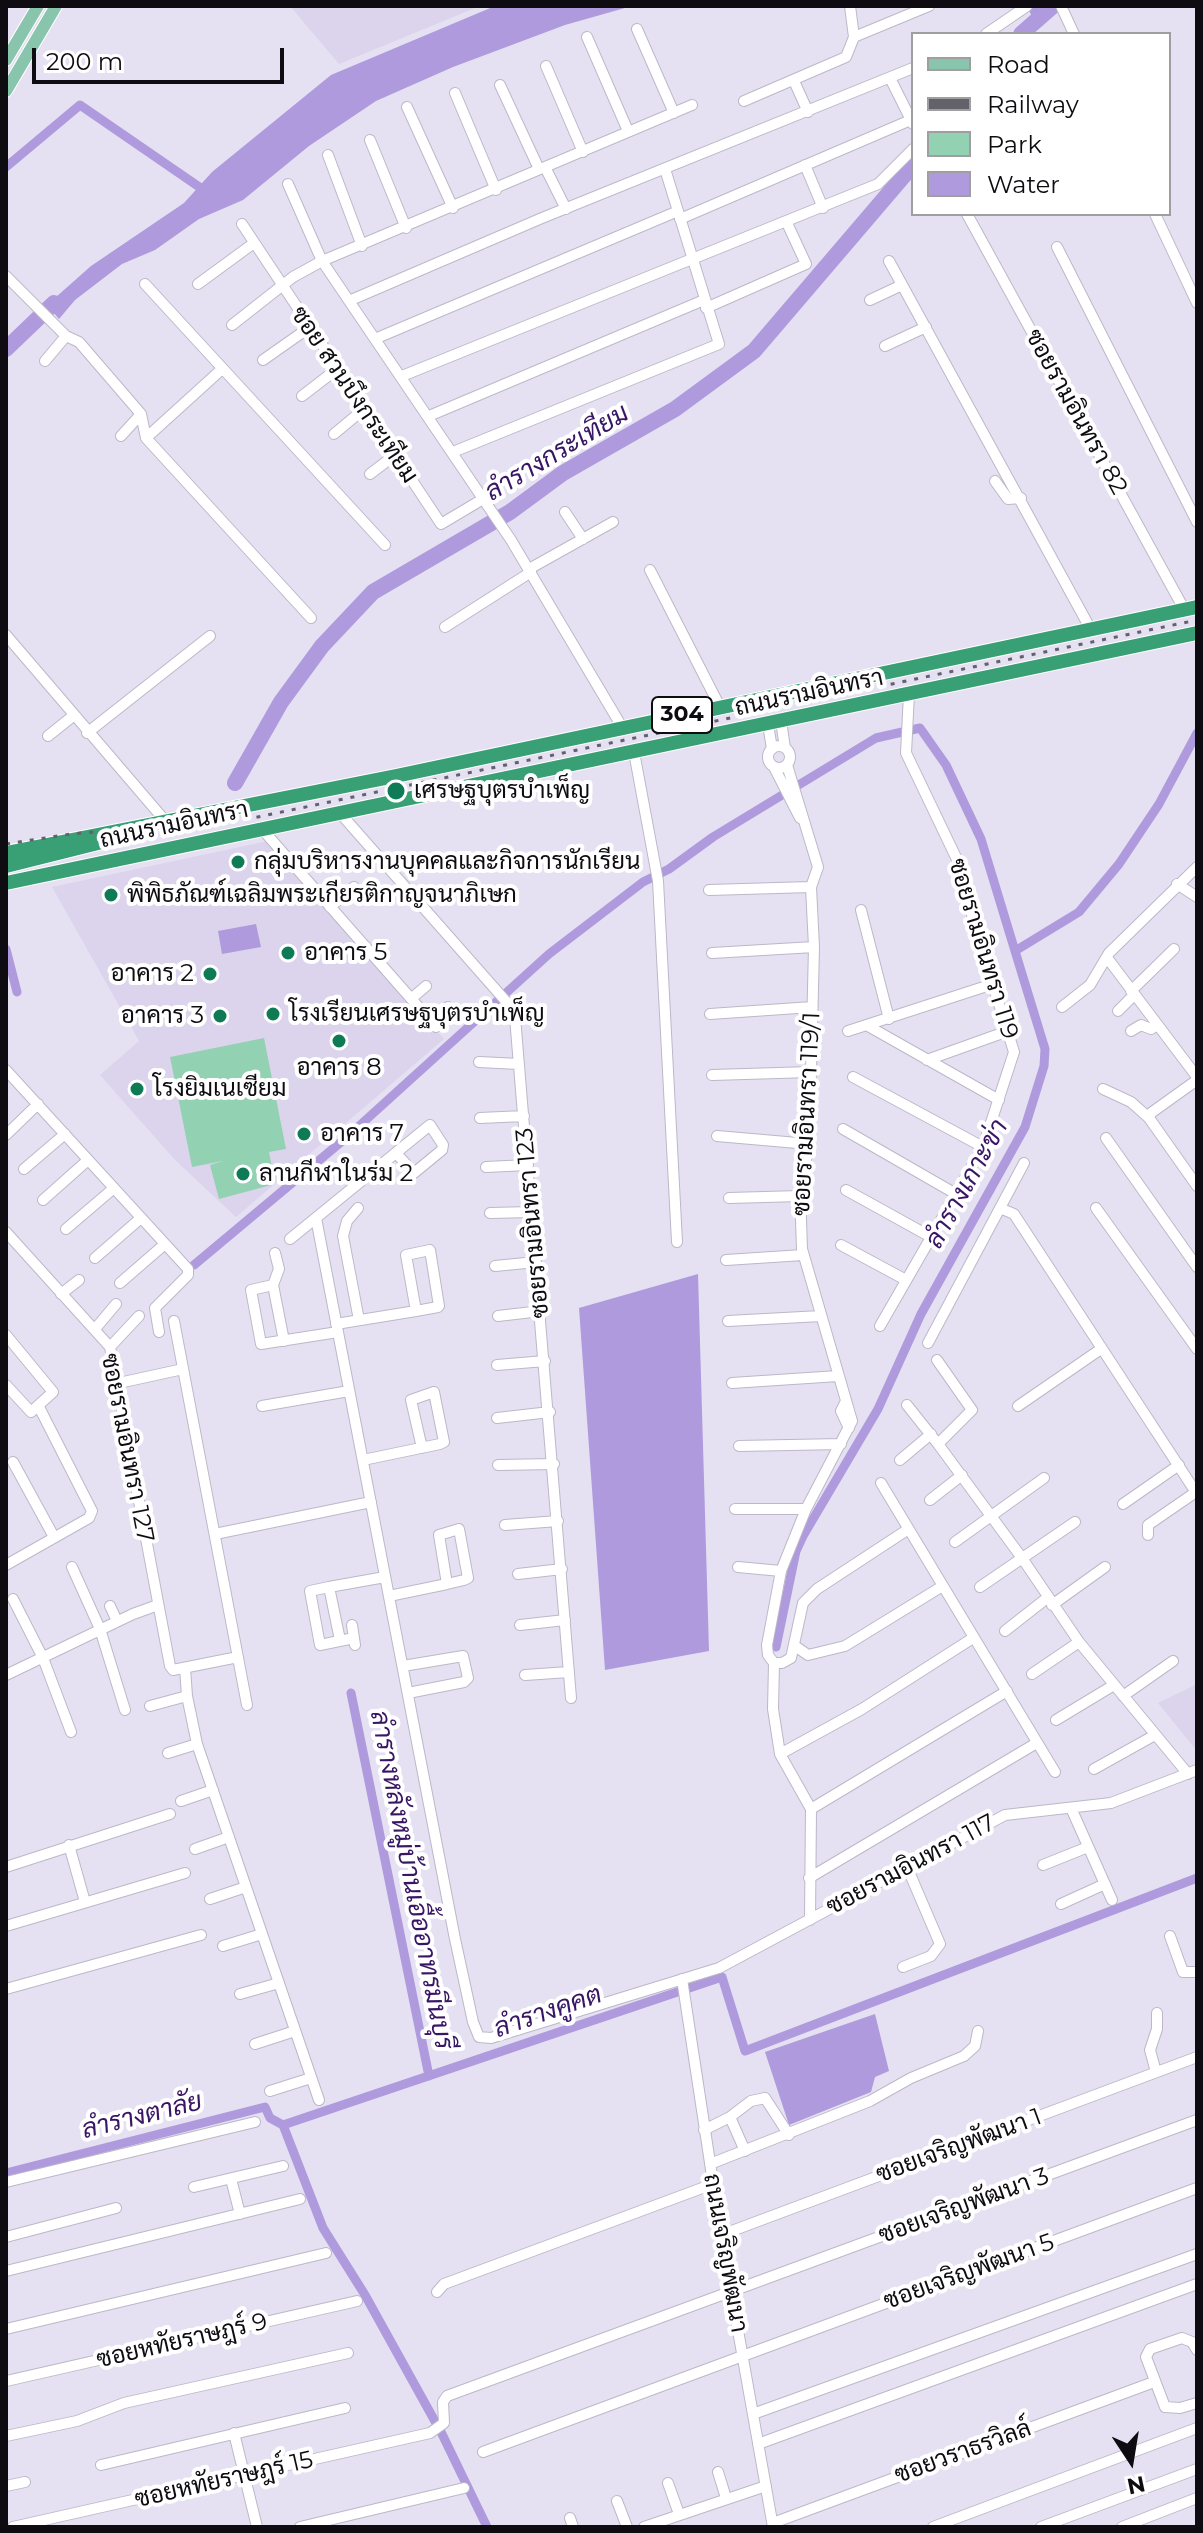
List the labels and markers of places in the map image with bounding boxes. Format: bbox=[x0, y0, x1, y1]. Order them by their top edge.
place label: เศรษฐบุตรบำเพ็ญ bbox=[414, 777, 590, 805]
marker: เศรษฐบุตรบำเพ็ญ bbox=[385, 780, 407, 802]
place label: กลุ่มบริหารงานบุคคลและกิจการนักเรียน bbox=[254, 848, 640, 876]
marker: กลุ่มบริหารงานบุคคลและกิจการนักเรียน bbox=[229, 853, 247, 871]
place label: พิพิธภัณฑ์เฉลิมพระเกียรติกาญจนาภิเษก bbox=[127, 881, 517, 909]
marker: พิพิธภัณฑ์เฉลิมพระเกียรติกาญจนาภิเษก bbox=[102, 886, 120, 904]
place label: อาคาร 5 bbox=[304, 939, 387, 967]
marker: อาคาร 5 bbox=[279, 944, 297, 962]
place label: อาคาร 2 bbox=[111, 960, 194, 988]
marker: อาคาร 2 bbox=[201, 965, 219, 983]
place label: โรงเรียนเศรษฐบุตรบำเพ็ญ bbox=[289, 1000, 545, 1028]
place label: อาคาร 3 bbox=[121, 1002, 204, 1030]
marker: โรงเรียนเศรษฐบุตรบำเพ็ญ bbox=[264, 1005, 282, 1023]
marker: อาคาร 3 bbox=[211, 1007, 229, 1025]
marker: อาคาร 8 bbox=[330, 1032, 348, 1050]
place label: อาคาร 8 bbox=[296, 1054, 382, 1082]
place label: โรงยิมเนเซียม bbox=[153, 1075, 286, 1103]
marker: โรงยิมเนเซียม bbox=[128, 1080, 146, 1098]
place label: อาคาร 7 bbox=[320, 1120, 404, 1148]
marker: อาคาร 7 bbox=[295, 1125, 313, 1143]
place label: ลานกีฬาในร่ม 2 bbox=[259, 1160, 413, 1188]
marker: ลานกีฬาในร่ม 2 bbox=[234, 1165, 252, 1183]

